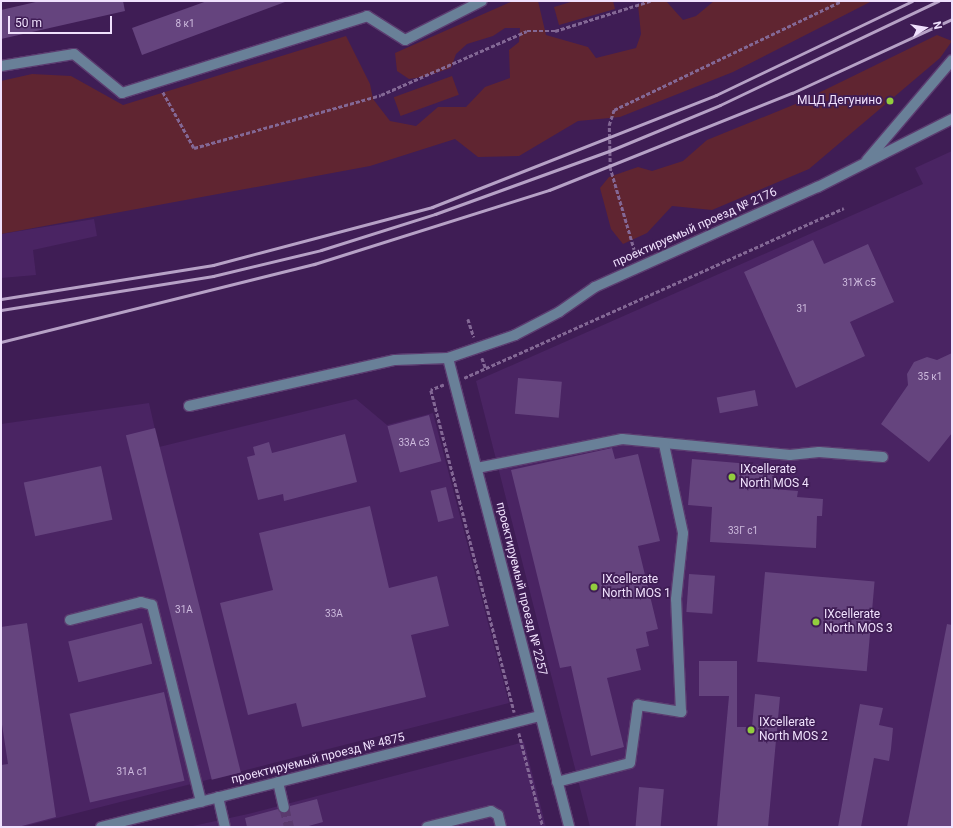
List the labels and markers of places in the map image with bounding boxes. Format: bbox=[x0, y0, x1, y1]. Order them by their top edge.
place label: МЦД Дегунино bbox=[797, 94, 882, 108]
marker: МЦД Дегунино bbox=[885, 96, 895, 106]
place label: IXcellerate North MOS 4 bbox=[740, 463, 809, 491]
marker: IXcellerate North MOS 4 bbox=[727, 472, 737, 482]
place label: IXcellerate North MOS 1 bbox=[602, 573, 671, 601]
marker: IXcellerate North MOS 1 bbox=[589, 582, 599, 592]
place label: IXcellerate North MOS 3 bbox=[824, 608, 893, 636]
marker: IXcellerate North MOS 3 bbox=[811, 617, 821, 627]
place label: IXcellerate North MOS 2 bbox=[759, 716, 828, 744]
marker: IXcellerate North MOS 2 bbox=[746, 725, 756, 735]

